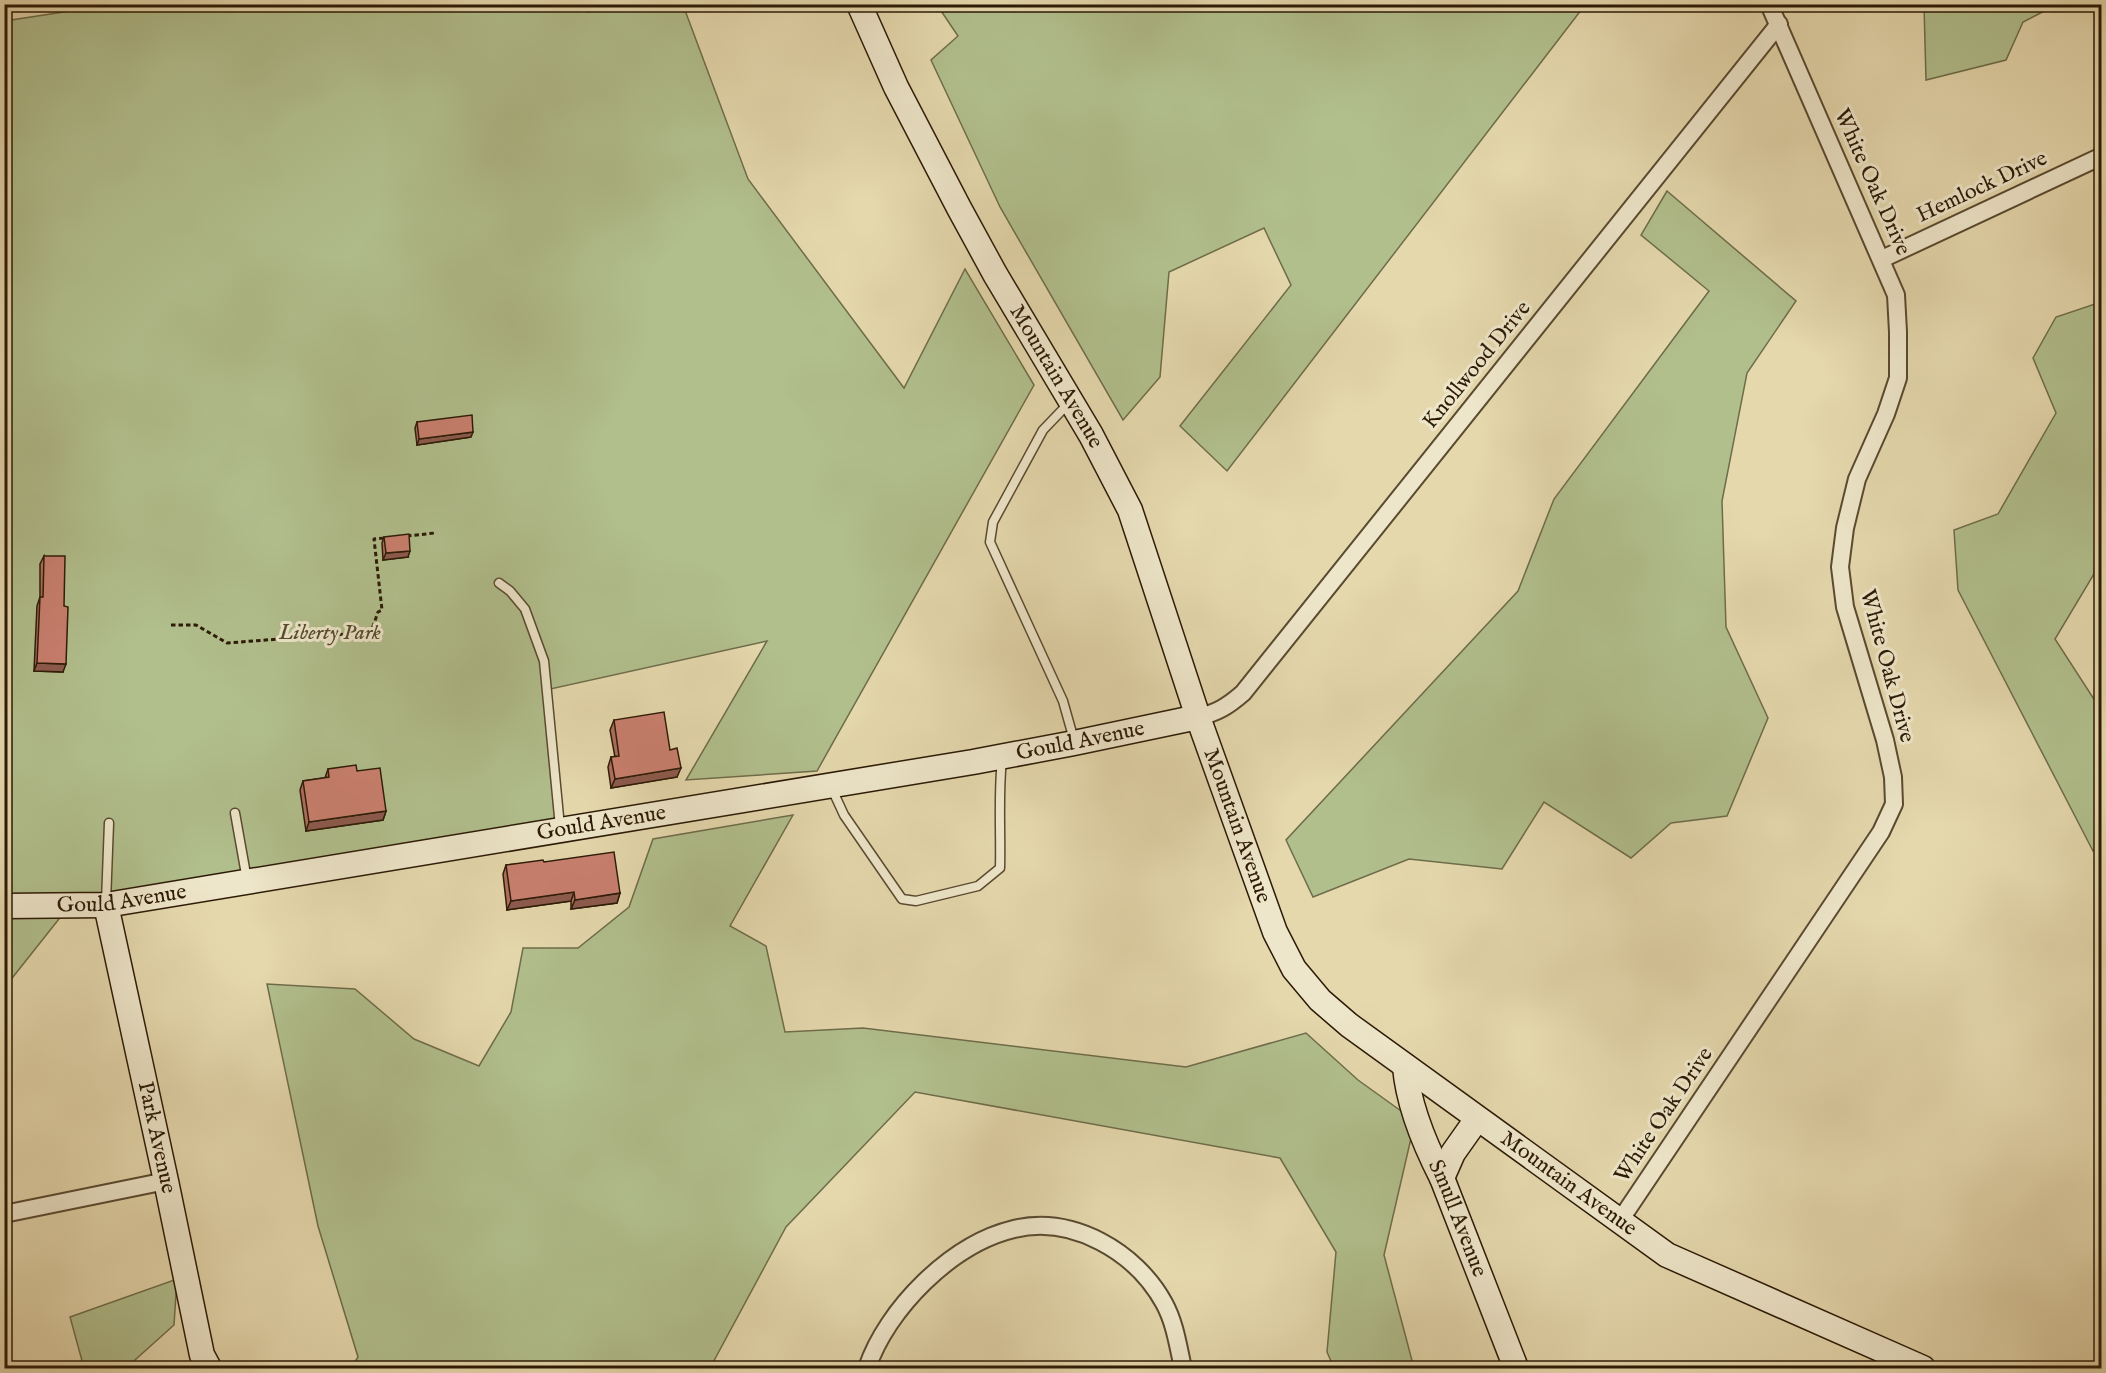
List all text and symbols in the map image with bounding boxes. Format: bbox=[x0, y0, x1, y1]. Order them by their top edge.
street label: White Oak Drive bbox=[1827, 104, 1917, 260]
street label: Hemlock Drive bbox=[1912, 145, 2052, 229]
street label: Knollwood Drive bbox=[1417, 295, 1537, 435]
street label: Mountain Avenue bbox=[1003, 300, 1109, 453]
street label: White Oak Drive bbox=[1853, 586, 1921, 746]
park label: Liberty Park bbox=[278, 619, 381, 647]
street label: Gould Avenue bbox=[1014, 715, 1147, 768]
street label: Mountain Avenue bbox=[1196, 745, 1278, 907]
street label: Gould Avenue bbox=[535, 799, 668, 848]
street label: Gould Avenue bbox=[57, 878, 188, 919]
street label: White Oak Drive bbox=[1608, 1042, 1720, 1188]
street label: Park Avenue bbox=[131, 1079, 182, 1196]
street label: Mountain Avenue bbox=[1495, 1125, 1642, 1243]
street label: Smull Avenue bbox=[1421, 1155, 1493, 1281]

